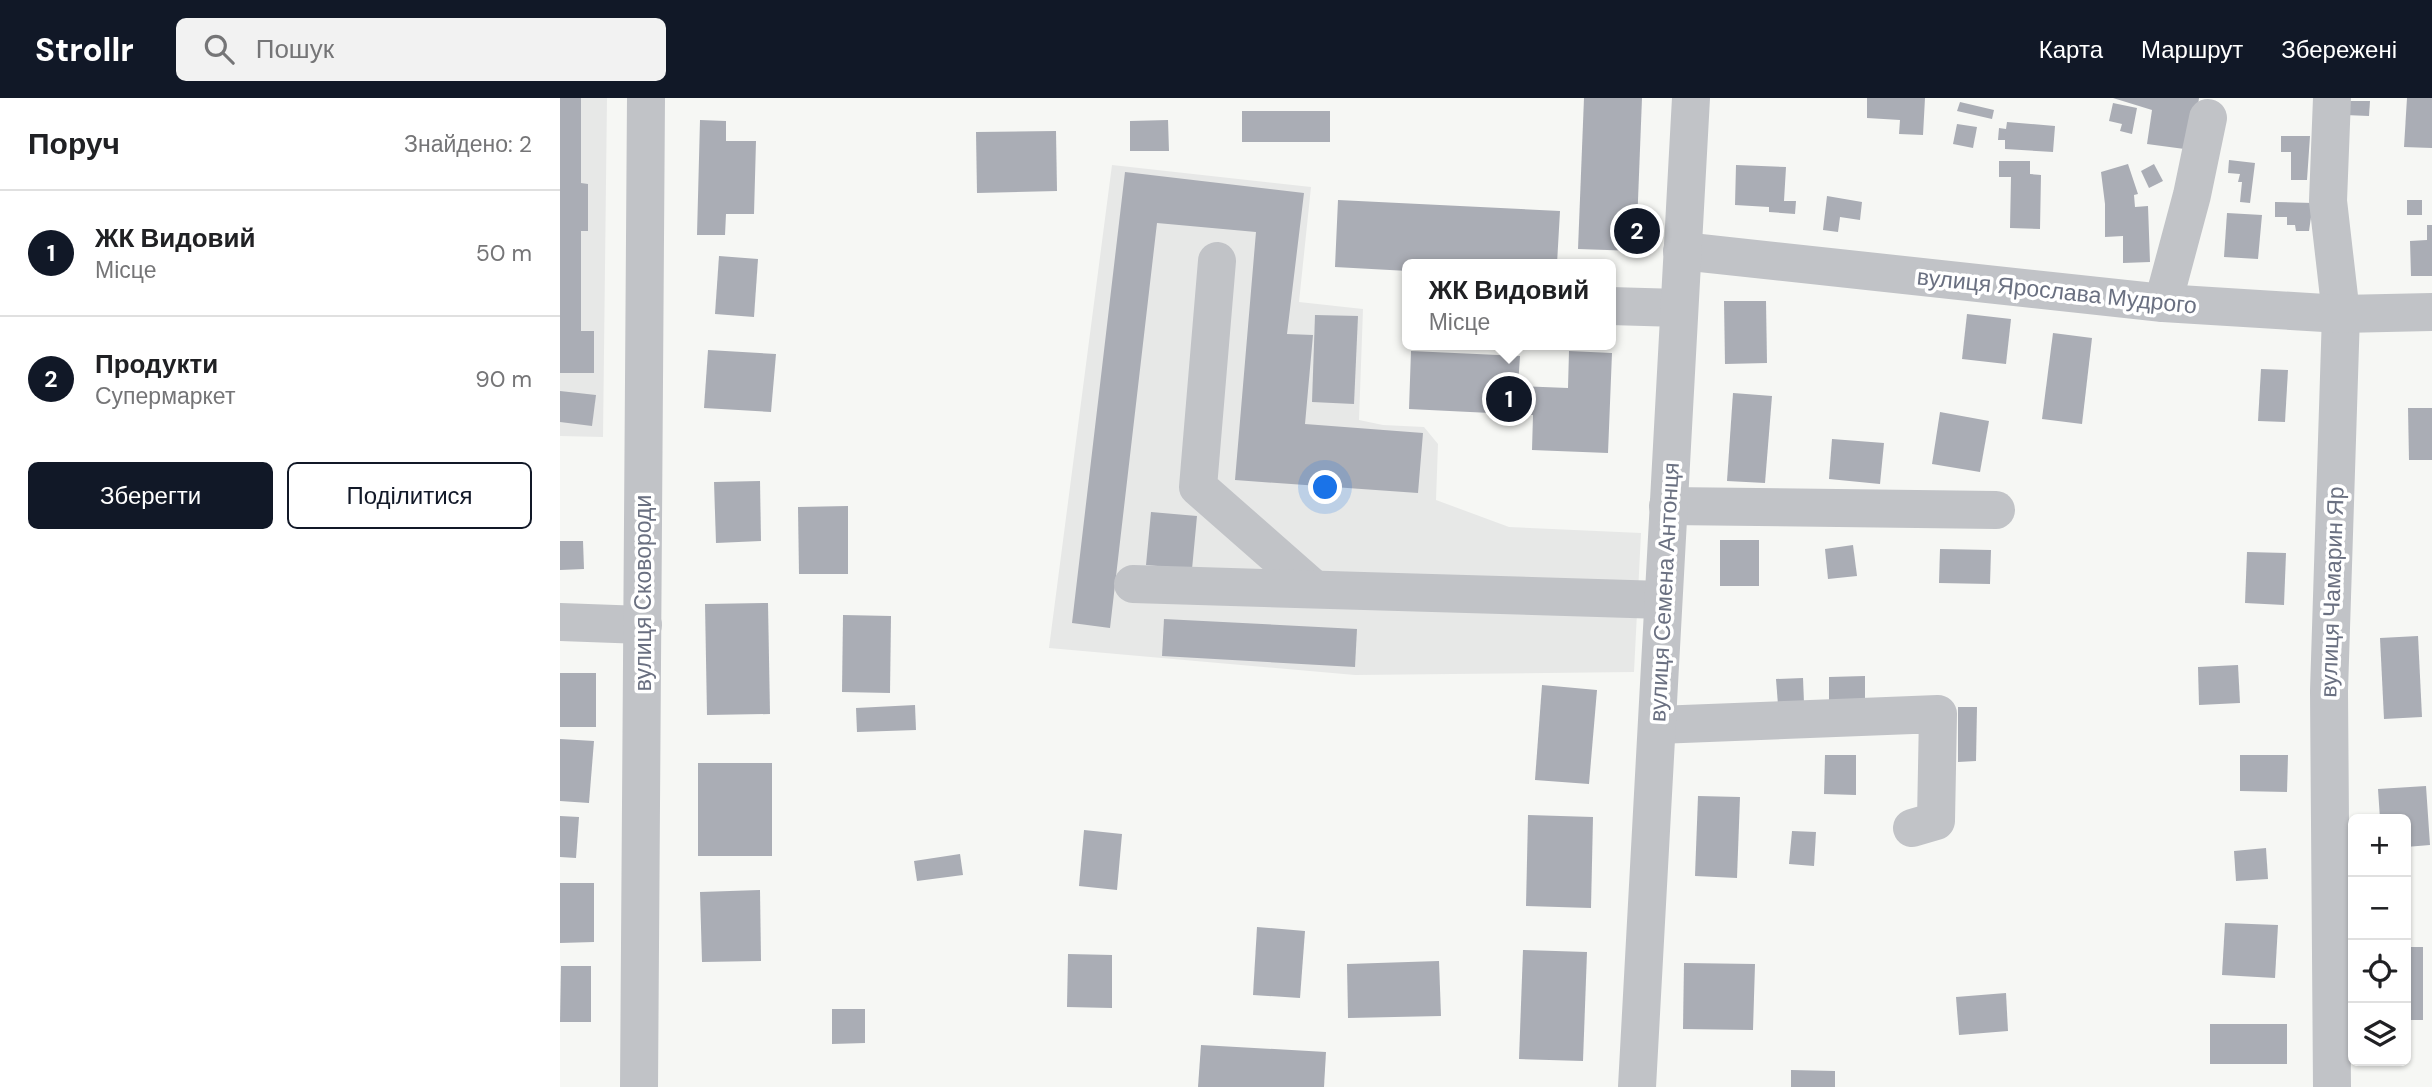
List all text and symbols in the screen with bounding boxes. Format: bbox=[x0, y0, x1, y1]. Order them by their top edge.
search box bbox=[176, 18, 666, 81]
text: Strollr bbox=[35, 28, 134, 71]
icon: search bbox=[200, 30, 238, 68]
text: Пошук bbox=[256, 32, 334, 66]
text: Карта bbox=[2039, 34, 2103, 65]
text: Маршрут bbox=[2141, 34, 2243, 65]
text: Збережені bbox=[2281, 34, 2397, 65]
text: Поруч bbox=[28, 124, 120, 163]
text: Знайдено: 2 bbox=[404, 129, 532, 159]
pin: 2 bbox=[1614, 205, 1660, 257]
text: ЖК Видовий bbox=[95, 221, 256, 255]
text: 1 bbox=[47, 238, 55, 268]
text: 50 m bbox=[476, 238, 532, 268]
text: Місце bbox=[95, 255, 156, 285]
popup bbox=[1402, 259, 1616, 350]
street label: вулиця Ярослава Мудрого bbox=[1916, 261, 2198, 321]
text: ЖК Видовий bbox=[1429, 273, 1589, 307]
text: Місце bbox=[1429, 307, 1490, 337]
text: Продукти bbox=[95, 347, 218, 381]
text: 2 bbox=[44, 364, 58, 394]
text: 90 m bbox=[475, 364, 532, 394]
pin: 1 bbox=[1486, 373, 1532, 425]
text: Супермаркет bbox=[95, 381, 235, 411]
button: Зберегти bbox=[28, 462, 273, 529]
button: Поділитися bbox=[287, 462, 532, 529]
street label: вулиця Семена Антонця bbox=[1642, 462, 1686, 722]
your location bbox=[1308, 470, 1342, 504]
street label: вулиця Чамарин Яр bbox=[2313, 486, 2351, 698]
street label: вулиця Сковороди bbox=[628, 495, 658, 691]
map controls bbox=[2348, 814, 2411, 1066]
button: + bbox=[2348, 814, 2411, 877]
button: − bbox=[2348, 877, 2411, 940]
button: locate bbox=[2348, 940, 2411, 1003]
button: layers bbox=[2348, 1003, 2411, 1066]

